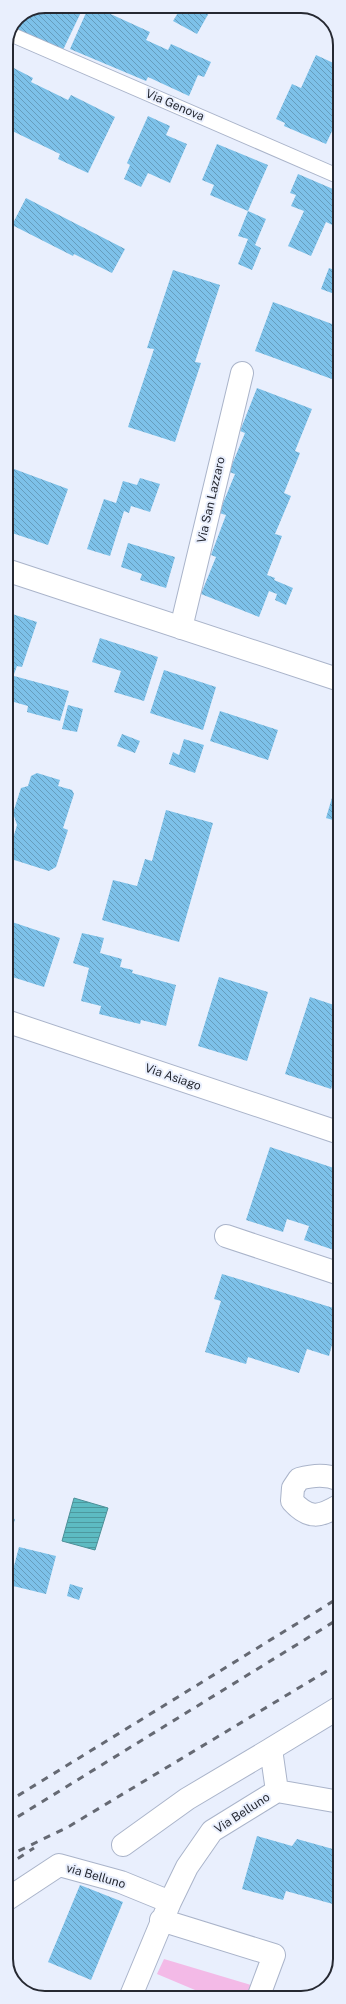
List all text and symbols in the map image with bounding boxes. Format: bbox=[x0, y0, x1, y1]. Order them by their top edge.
street label: Via Genova bbox=[144, 86, 206, 124]
street label: Via San Lazzaro bbox=[194, 455, 228, 545]
street label: Via Asiago bbox=[143, 1061, 203, 1093]
street label: Via Belluno bbox=[212, 1790, 272, 1836]
street label: via Belluno bbox=[65, 1861, 128, 1891]

